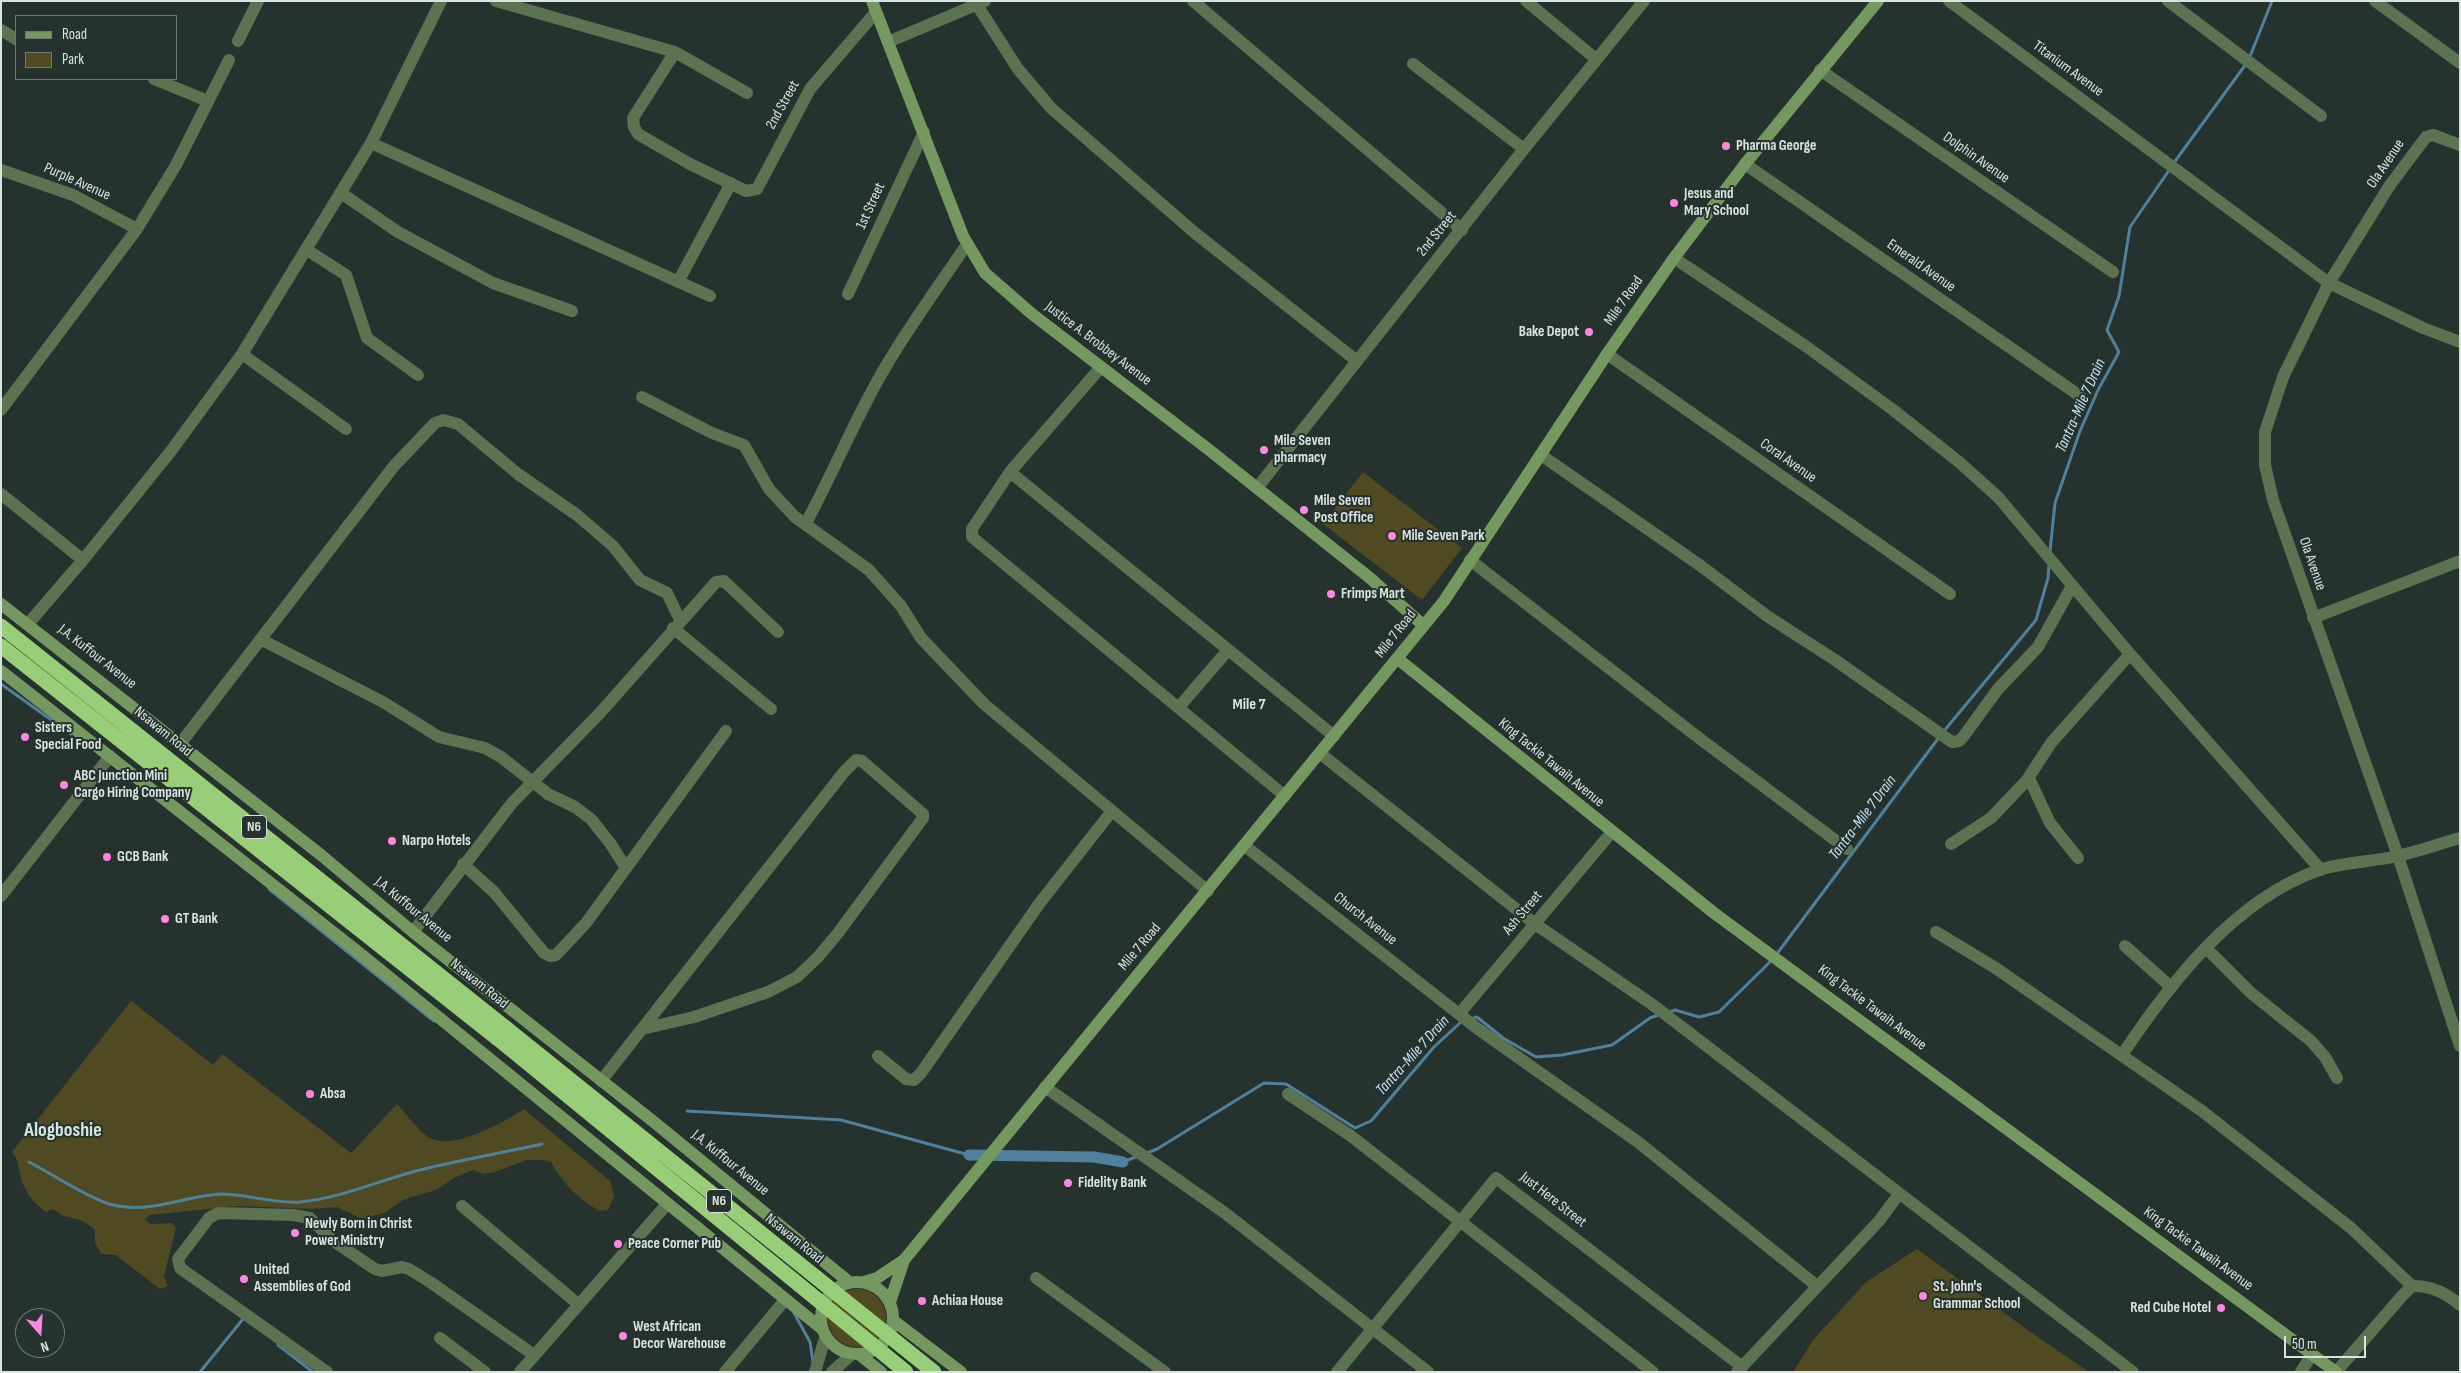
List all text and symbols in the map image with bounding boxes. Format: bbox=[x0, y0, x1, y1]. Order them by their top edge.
legend bbox=[15, 15, 178, 80]
text: Road bbox=[62, 25, 87, 44]
street label: Titanium Avenue bbox=[2029, 37, 2107, 101]
text: Park bbox=[62, 50, 84, 69]
street label: 2nd Street bbox=[762, 78, 804, 132]
street label: Dolphin Avenue bbox=[1939, 128, 2013, 188]
street label: Ola Avenue bbox=[2363, 136, 2409, 192]
place label: Pharma George bbox=[1736, 137, 1816, 155]
marker: Pharma George bbox=[1720, 140, 1732, 152]
street label: Purple Avenue bbox=[41, 159, 113, 205]
street label: 1st Street bbox=[852, 180, 890, 232]
place label: Jesus and Mary School bbox=[1684, 185, 1749, 220]
marker: Jesus and Mary School bbox=[1668, 197, 1680, 209]
street label: 2nd Street bbox=[1413, 208, 1461, 260]
street label: Emerald Avenue bbox=[1883, 236, 1959, 296]
street label: Mile 7 Road bbox=[1600, 273, 1648, 329]
street label: Justice A. Brobbey Avenue bbox=[1041, 298, 1155, 390]
place label: Bake Depot bbox=[1519, 323, 1579, 341]
marker: Bake Depot bbox=[1583, 326, 1595, 338]
water label: Tantra-Mile 7 Drain bbox=[2052, 356, 2110, 456]
place label: Mile Seven pharmacy bbox=[1274, 432, 1331, 467]
street label: Coral Avenue bbox=[1756, 435, 1820, 487]
marker: Mile Seven pharmacy bbox=[1258, 444, 1270, 456]
place label: Mile Seven Post Office bbox=[1314, 492, 1373, 527]
marker: Mile Seven Post Office bbox=[1298, 504, 1310, 516]
place label: Mile Seven Park bbox=[1402, 527, 1485, 545]
marker: Mile Seven Park bbox=[1386, 530, 1398, 542]
street label: Ola Avenue bbox=[2295, 535, 2329, 593]
place label: Frimps Mart bbox=[1341, 585, 1405, 603]
marker: Frimps Mart bbox=[1325, 588, 1337, 600]
street label: Mile 7 Road bbox=[1372, 606, 1420, 662]
street label: J.A. Kuffour Avenue bbox=[54, 621, 140, 693]
district label: Mile 7 bbox=[1233, 695, 1265, 715]
street label: Nsawam Road bbox=[130, 703, 196, 761]
street label: King Tackie Tawaih Avenue bbox=[1494, 715, 1608, 811]
place label: Sisters Special Food bbox=[35, 719, 101, 754]
marker: Sisters Special Food bbox=[19, 731, 31, 743]
place label: ABC Junction Mini Cargo Hiring Company bbox=[74, 767, 191, 802]
water label: Tantra-Mile 7 Drain bbox=[1825, 772, 1901, 864]
marker: ABC Junction Mini Cargo Hiring Company bbox=[58, 779, 70, 791]
road number: N6 bbox=[242, 816, 266, 839]
place label: Narpo Hotels bbox=[402, 832, 471, 850]
marker: Narpo Hotels bbox=[386, 835, 398, 847]
place label: GCB Bank bbox=[117, 848, 168, 866]
marker: GCB Bank bbox=[101, 851, 113, 863]
street label: J.A. Kuffour Avenue bbox=[371, 873, 455, 947]
street label: Ash Street bbox=[1499, 887, 1547, 939]
street label: Church Avenue bbox=[1330, 889, 1400, 949]
place label: GT Bank bbox=[175, 910, 218, 928]
marker: GT Bank bbox=[159, 913, 171, 925]
street label: Mile 7 Road bbox=[1115, 920, 1165, 974]
street label: Nsawam Road bbox=[446, 955, 512, 1013]
street label: King Tackie Tawaih Avenue bbox=[1814, 961, 1930, 1055]
water label: Tantra-Mile 7 Drain bbox=[1372, 1012, 1454, 1100]
place label: Absa bbox=[320, 1085, 346, 1103]
marker: Absa bbox=[304, 1088, 316, 1100]
district label: Alogboshie bbox=[24, 1119, 102, 1143]
street label: J.A. Kuffour Avenue bbox=[688, 1126, 772, 1200]
street label: Just Here Street bbox=[1516, 1168, 1590, 1232]
place label: Fidelity Bank bbox=[1078, 1174, 1147, 1192]
marker: Fidelity Bank bbox=[1062, 1177, 1074, 1189]
road number: N6 bbox=[706, 1190, 732, 1212]
street label: King Tackie Tawaih Avenue bbox=[2140, 1203, 2256, 1295]
street label: Nsawam Road bbox=[761, 1210, 827, 1268]
place label: Newly Born in Christ Power Ministry bbox=[305, 1215, 412, 1250]
marker: Newly Born in Christ Power Ministry bbox=[289, 1227, 301, 1239]
place label: Peace Corner Pub bbox=[628, 1235, 721, 1253]
marker: Peace Corner Pub bbox=[612, 1238, 624, 1250]
place label: United Assemblies of God bbox=[254, 1261, 351, 1296]
marker: United Assemblies of God bbox=[238, 1273, 250, 1285]
place label: St. John's Grammar School bbox=[1933, 1278, 2020, 1313]
marker: St. John's Grammar School bbox=[1917, 1290, 1929, 1302]
place label: Achiaa House bbox=[932, 1292, 1003, 1310]
marker: Achiaa House bbox=[916, 1295, 928, 1307]
place label: Red Cube Hotel bbox=[2130, 1299, 2211, 1317]
marker: Red Cube Hotel bbox=[2215, 1302, 2227, 1314]
north arrow bbox=[15, 1308, 65, 1358]
place label: West African Decor Warehouse bbox=[633, 1318, 726, 1353]
scale bar bbox=[2286, 1326, 2368, 1358]
marker: West African Decor Warehouse bbox=[617, 1330, 629, 1342]
text: 50 m bbox=[2292, 1335, 2317, 1354]
text: N bbox=[38, 1337, 51, 1356]

